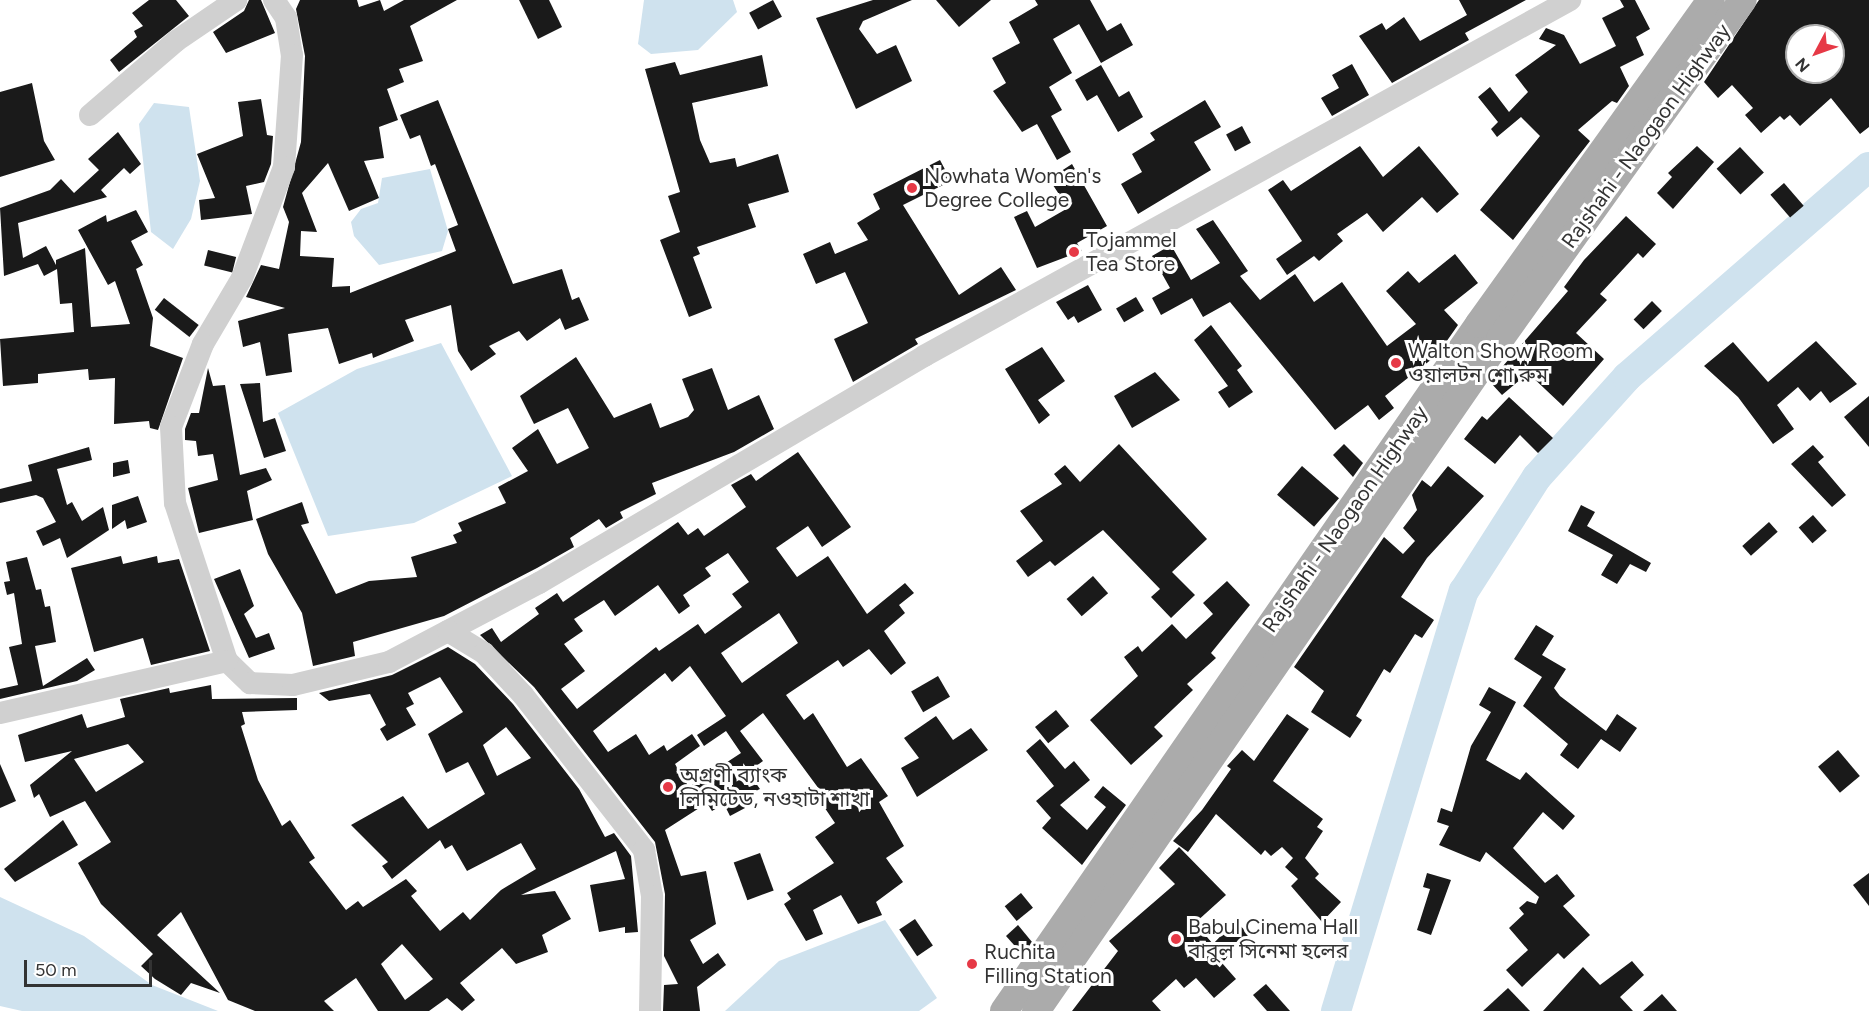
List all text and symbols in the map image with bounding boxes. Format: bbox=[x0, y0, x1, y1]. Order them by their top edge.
street label: Rajshahi - Naogaon Highway bbox=[1556, 19, 1736, 253]
north arrow bbox=[1785, 24, 1845, 84]
text: N bbox=[1791, 54, 1814, 76]
place label: Nowhata Women's Degree College bbox=[924, 163, 1101, 213]
marker: Nowhata Women's Degree College bbox=[905, 181, 919, 195]
place label: Tojammel Tea Store bbox=[1086, 227, 1177, 277]
marker: Tojammel Tea Store bbox=[1067, 245, 1081, 259]
place label: Walton Show Room ওয়ালটন শো রুম bbox=[1408, 338, 1593, 388]
marker: Walton Show Room ওয়ালটন শো রুম bbox=[1389, 356, 1403, 370]
street label: Rajshahi - Naogaon Highway bbox=[1257, 401, 1433, 637]
place label: অগ্রণী ব্যাংক লিমিটেড, নওহাটা শাখা bbox=[680, 762, 870, 812]
marker: অগ্রণী ব্যাংক লিমিটেড, নওহাটা শাখা bbox=[661, 780, 675, 794]
place label: Babul Cinema Hall বাবুল সিনেমা হলের bbox=[1188, 914, 1358, 964]
marker: Babul Cinema Hall বাবুল সিনেমা হলের bbox=[1169, 932, 1183, 946]
place label: Ruchita Filling Station bbox=[984, 939, 1112, 989]
scale bar bbox=[27, 948, 154, 986]
marker: Ruchita Filling Station bbox=[965, 957, 979, 971]
text: 50 m bbox=[35, 959, 77, 981]

